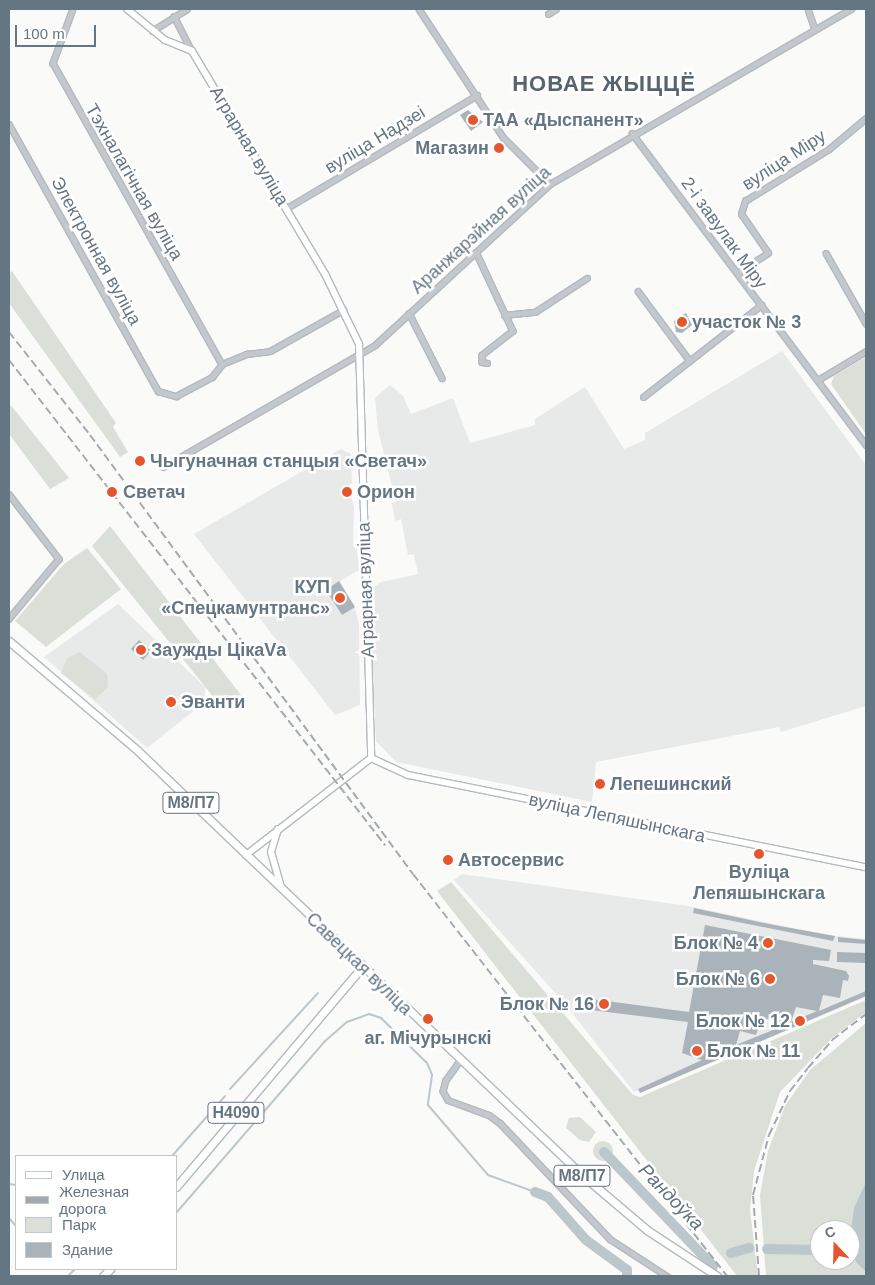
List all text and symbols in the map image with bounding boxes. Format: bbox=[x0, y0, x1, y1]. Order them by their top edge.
scale bar bbox=[18, 15, 99, 47]
text: 100 m bbox=[23, 25, 65, 42]
district label: НОВАЕ ЖЫЦЦЁ bbox=[511, 71, 697, 97]
street label: Аграрная вуліца bbox=[205, 82, 293, 210]
street label: Тэхналагічная вуліца bbox=[80, 100, 188, 264]
street label: вуліца Надзеі bbox=[321, 102, 429, 178]
place label: ТАА «Дыспанент» bbox=[483, 109, 644, 131]
marker: ТАА «Дыспанент» bbox=[467, 114, 479, 126]
street label: вуліца Міру bbox=[738, 125, 830, 195]
place label: Магазин bbox=[415, 137, 489, 159]
marker: Магазин bbox=[493, 142, 505, 154]
street label: Аранжарэйная вуліца bbox=[407, 162, 555, 298]
street label: Электронная вуліца bbox=[46, 173, 146, 329]
street label: 2-і завулак Міру bbox=[676, 173, 772, 293]
place label: участок № 3 bbox=[692, 311, 801, 333]
marker: участок № 3 bbox=[676, 316, 688, 328]
place label: Чыгуначная станцыя «Светач» bbox=[150, 450, 427, 472]
marker: Чыгуначная станцыя «Светач» bbox=[134, 455, 146, 467]
place label: Светач bbox=[123, 481, 185, 503]
place label: Орион bbox=[357, 481, 415, 503]
marker: Светач bbox=[105, 485, 119, 499]
marker: Орион bbox=[341, 486, 353, 498]
street label: Аграрная вуліца bbox=[353, 522, 379, 658]
place label: КУП «Спецкамунтранс» bbox=[161, 577, 330, 620]
marker: КУП «Спецкамунтранс» bbox=[334, 592, 346, 604]
place label: Заужды ЦікаVа bbox=[151, 639, 286, 661]
marker: Заужды ЦікаVа bbox=[135, 644, 147, 656]
place label: Эванти bbox=[181, 691, 245, 713]
marker: Эванти bbox=[165, 696, 177, 708]
place label: Лепешинский bbox=[610, 773, 732, 795]
marker: Лепешинский bbox=[594, 778, 606, 790]
street label: вуліца Лепяшынскага bbox=[527, 789, 707, 847]
road number: М8/П7 bbox=[162, 790, 220, 816]
marker: Вуліца Лепяшынскага bbox=[753, 848, 765, 860]
place label: Автосервис bbox=[458, 849, 564, 871]
marker: Автосервис bbox=[442, 854, 454, 866]
place label: Вуліца Лепяшынскага bbox=[693, 862, 825, 904]
street label: Савецкая вуліца bbox=[302, 908, 416, 1020]
place label: Блок № 4 bbox=[674, 932, 758, 954]
marker: Блок № 4 bbox=[762, 937, 774, 949]
place label: Блок № 6 bbox=[676, 968, 760, 990]
marker: Блок № 6 bbox=[764, 973, 776, 985]
place label: Блок № 16 bbox=[500, 993, 594, 1015]
marker: Блок № 16 bbox=[598, 998, 610, 1010]
place label: Блок № 12 bbox=[696, 1010, 790, 1032]
marker: аг. Мічурынскі bbox=[422, 1013, 434, 1025]
marker: Блок № 12 bbox=[794, 1015, 806, 1027]
place label: аг. Мічурынскі bbox=[364, 1027, 492, 1049]
place label: Блок № 11 bbox=[707, 1040, 800, 1062]
marker: Блок № 11 bbox=[691, 1045, 703, 1057]
road number: Н4090 bbox=[207, 1100, 265, 1126]
legend bbox=[15, 1155, 178, 1270]
water label: Рандоўка bbox=[634, 1159, 708, 1235]
road number: М8/П7 bbox=[553, 1162, 611, 1190]
text: Улица bbox=[62, 1166, 105, 1183]
text: Железная дорога bbox=[59, 1183, 129, 1217]
text: Парк bbox=[62, 1216, 96, 1233]
north arrow bbox=[810, 1220, 860, 1270]
text: С bbox=[822, 1223, 838, 1241]
text: Здание bbox=[62, 1241, 113, 1258]

